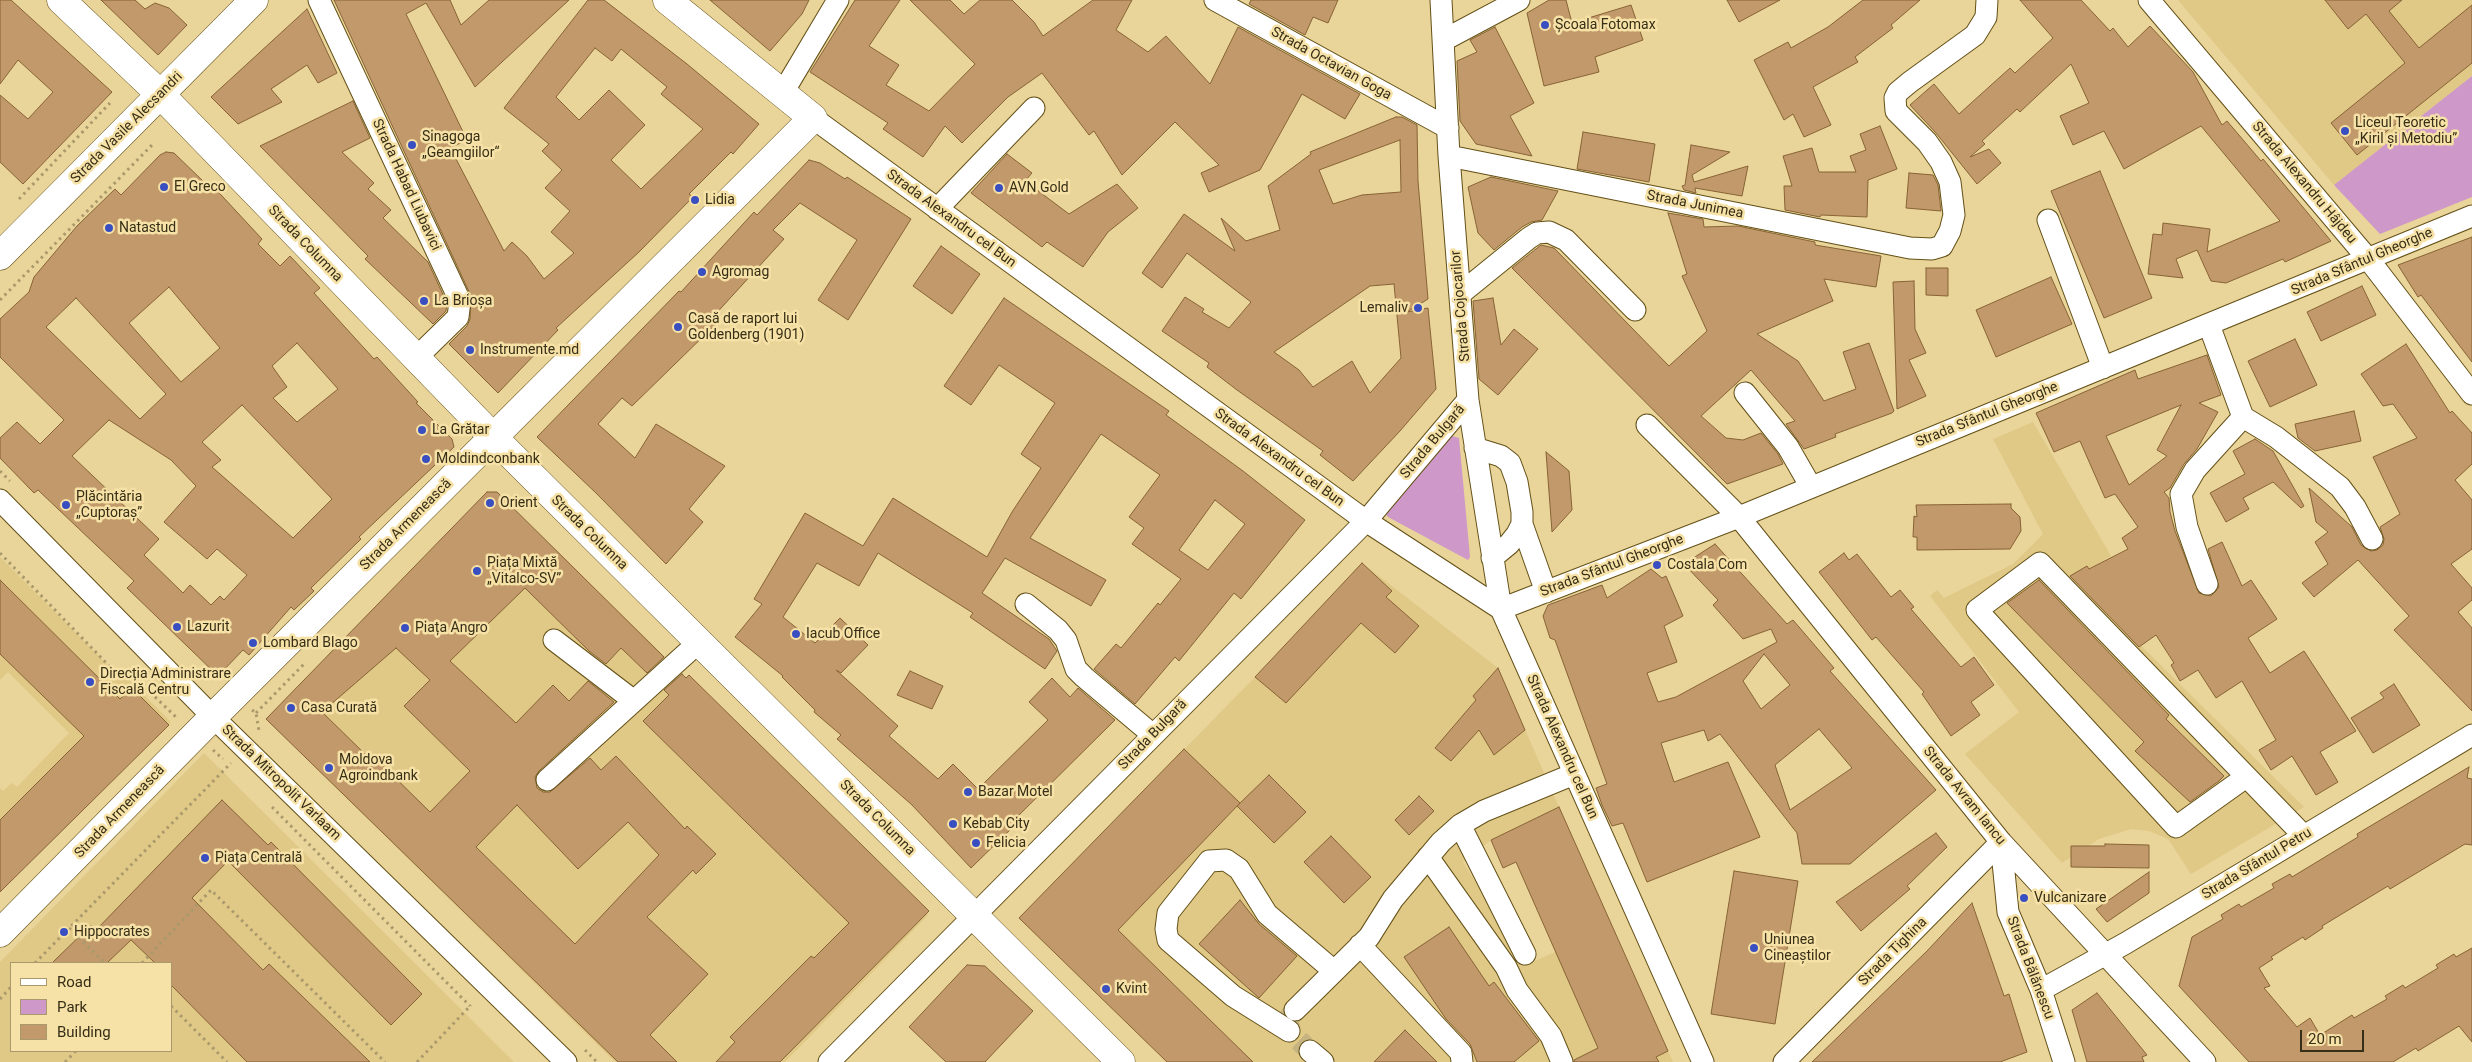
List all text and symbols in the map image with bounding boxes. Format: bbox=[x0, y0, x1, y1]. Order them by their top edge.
place label: Școala Fotomax bbox=[1555, 17, 1656, 33]
marker: Școala Fotomax bbox=[1539, 19, 1551, 31]
street label: Strada Octavian Goga bbox=[1268, 24, 1394, 104]
street label: Strada Vasile Alecsandri bbox=[68, 69, 186, 187]
place label: Liceul Teoretic „Kiril și Metodiu” bbox=[2355, 115, 2457, 148]
street label: Strada Habad Liubavici bbox=[368, 116, 444, 254]
street label: Strada Alexandru Hâjdeu bbox=[2248, 119, 2360, 247]
marker: Liceul Teoretic „Kiril și Metodiu” bbox=[2339, 125, 2351, 137]
place label: Sinagoga „Geamgiilor“ bbox=[422, 129, 500, 162]
marker: Sinagoga „Geamgiilor“ bbox=[406, 139, 418, 151]
street label: Strada Alexandru cel Bun bbox=[883, 166, 1019, 272]
place label: El Greco bbox=[174, 179, 226, 195]
place label: AVN Gold bbox=[1009, 180, 1069, 196]
marker: El Greco bbox=[158, 181, 170, 193]
marker: AVN Gold bbox=[993, 182, 1005, 194]
street label: Strada Junimea bbox=[1645, 187, 1745, 223]
place label: Lidia bbox=[705, 192, 735, 208]
marker: Lidia bbox=[689, 194, 701, 206]
street label: Strada Columna bbox=[264, 202, 346, 286]
place label: Natastud bbox=[119, 220, 176, 236]
marker: Natastud bbox=[103, 222, 115, 234]
street label: Strada Sfântul Gheorghe bbox=[2289, 225, 2435, 299]
street label: Strada Cojocarilor bbox=[1448, 250, 1474, 362]
place label: Agromag bbox=[712, 264, 769, 280]
marker: Agromag bbox=[696, 266, 708, 278]
place label: La Brioșa bbox=[434, 293, 492, 309]
marker: La Brioșa bbox=[418, 295, 430, 307]
place label: Lemaliv bbox=[1360, 300, 1408, 316]
marker: Lemaliv bbox=[1412, 302, 1424, 314]
place label: Casă de raport lui Goldenberg (1901) bbox=[688, 311, 804, 344]
marker: Casă de raport lui Goldenberg (1901) bbox=[672, 321, 684, 333]
place label: Instrumente.md bbox=[480, 342, 579, 358]
marker: Instrumente.md bbox=[464, 344, 476, 356]
street label: Strada Sfântul Gheorghe bbox=[1913, 379, 2061, 451]
street label: Strada Bulgară bbox=[1397, 402, 1469, 482]
street label: Strada Alexandru cel Bun bbox=[1211, 405, 1347, 511]
place label: La Grătar bbox=[432, 422, 489, 438]
marker: La Grătar bbox=[416, 424, 428, 436]
place label: Moldindconbank bbox=[436, 451, 540, 467]
marker: Moldindconbank bbox=[420, 453, 432, 465]
street label: Strada Armenească bbox=[357, 476, 455, 574]
place label: Plăcintăria „Cuptoraș” bbox=[76, 489, 142, 522]
street label: Strada Columna bbox=[547, 492, 631, 574]
place label: Orient bbox=[500, 495, 538, 511]
marker: Orient bbox=[484, 497, 496, 509]
marker: Plăcintăria „Cuptoraș” bbox=[60, 499, 72, 511]
street label: Strada Sfântul Gheorghe bbox=[1538, 531, 1686, 601]
place label: Piața Mixtă „Vitalco-SV” bbox=[487, 555, 561, 588]
place label: Costala Com bbox=[1667, 557, 1747, 573]
marker: Costala Com bbox=[1651, 559, 1663, 571]
marker: Piața Mixtă „Vitalco-SV” bbox=[471, 565, 483, 577]
place label: Lazurit bbox=[187, 619, 230, 635]
place label: Piața Angro bbox=[415, 620, 488, 636]
marker: Lazurit bbox=[171, 621, 183, 633]
marker: Piața Angro bbox=[399, 622, 411, 634]
place label: Iacub Office bbox=[806, 626, 880, 642]
marker: Iacub Office bbox=[790, 628, 802, 640]
place label: Lombard Blago bbox=[263, 635, 358, 651]
marker: Lombard Blago bbox=[247, 637, 259, 649]
place label: Direcția Administrare Fiscală Centru bbox=[100, 666, 231, 699]
street label: Strada Alexandru cel Bun bbox=[1523, 672, 1601, 822]
marker: Direcția Administrare Fiscală Centru bbox=[84, 676, 96, 688]
street label: Strada Bulgară bbox=[1115, 696, 1191, 774]
place label: Casa Curată bbox=[301, 700, 377, 716]
marker: Casa Curată bbox=[285, 702, 297, 714]
street label: Strada Mitropolit Varlaam bbox=[218, 722, 344, 844]
street label: Strada Avram Iancu bbox=[1919, 743, 2009, 849]
place label: Moldova Agroindbank bbox=[339, 752, 418, 784]
street label: Strada Armenească bbox=[71, 762, 169, 862]
marker: Moldova Agroindbank bbox=[323, 762, 335, 774]
street label: Strada Columna bbox=[836, 777, 918, 859]
place label: Bazar Motel bbox=[978, 784, 1053, 800]
marker: Bazar Motel bbox=[962, 786, 974, 798]
place label: Kebab City bbox=[963, 816, 1030, 832]
marker: Kebab City bbox=[947, 818, 959, 830]
street label: Strada Sfântul Petru bbox=[2199, 825, 2315, 903]
place label: Felicia bbox=[986, 835, 1026, 851]
marker: Felicia bbox=[970, 837, 982, 849]
place label: Piața Centrală bbox=[215, 850, 302, 866]
marker: Piața Centrală bbox=[199, 852, 211, 864]
place label: Vulcanizare bbox=[2034, 890, 2107, 906]
marker: Vulcanizare bbox=[2018, 892, 2030, 904]
street label: Strada Tighina bbox=[1855, 914, 1931, 990]
street label: Strada Bălănescu bbox=[2003, 914, 2057, 1022]
place label: Hippocrates bbox=[74, 924, 150, 940]
marker: Hippocrates bbox=[58, 926, 70, 938]
place label: Uniunea Cineaștilor bbox=[1764, 932, 1831, 964]
marker: Uniunea Cineaștilor bbox=[1748, 942, 1760, 954]
legend bbox=[10, 962, 172, 1052]
text: Road bbox=[57, 973, 91, 991]
place label: Kvint bbox=[1116, 981, 1147, 997]
marker: Kvint bbox=[1100, 983, 1112, 995]
text: Park bbox=[57, 998, 87, 1016]
scale bar bbox=[2302, 1020, 2366, 1052]
text: Building bbox=[57, 1023, 111, 1041]
text: 20 m bbox=[2308, 1030, 2342, 1048]

